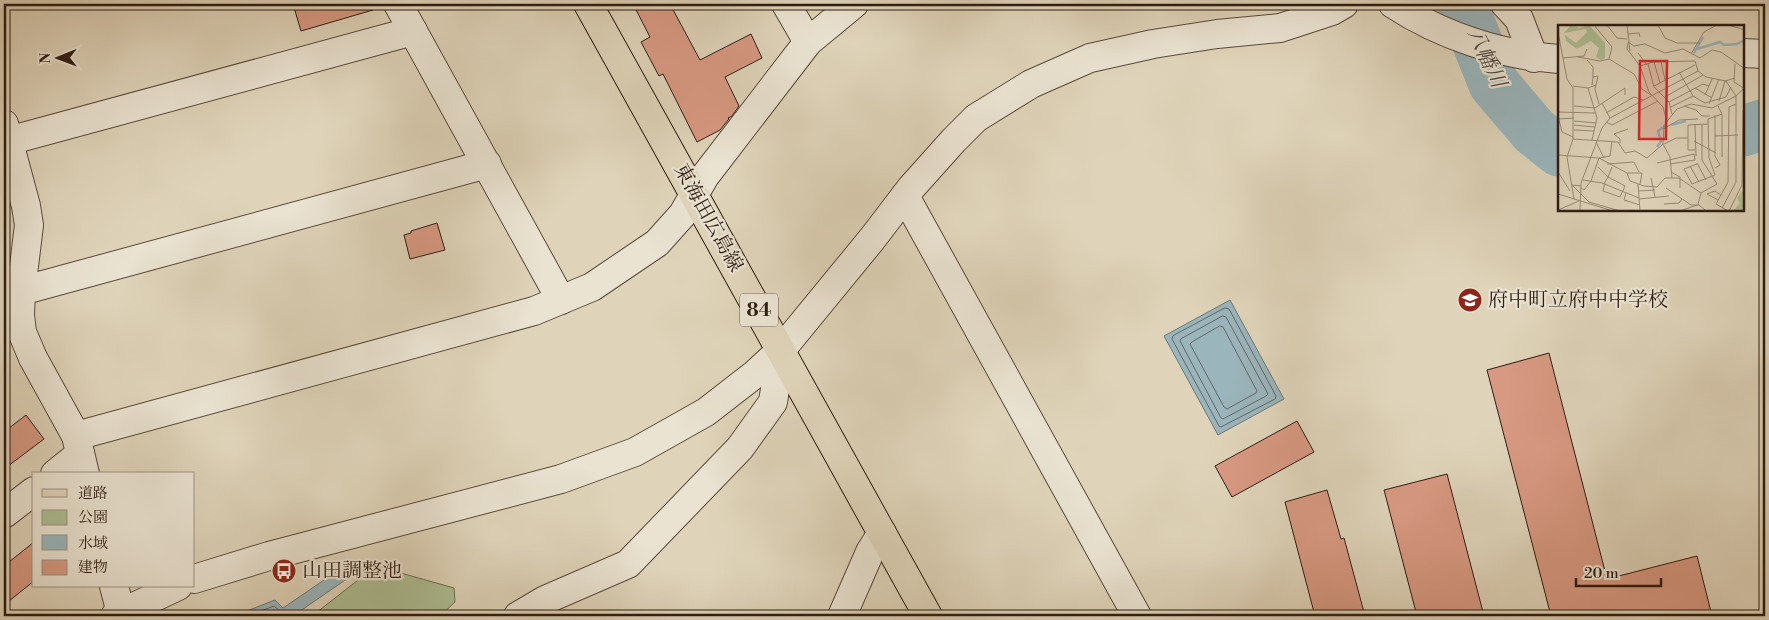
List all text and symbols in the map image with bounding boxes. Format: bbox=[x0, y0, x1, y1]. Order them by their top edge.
water label: 八幡川 bbox=[1461, 24, 1512, 94]
inset map bbox=[1558, 25, 1744, 211]
north arrow bbox=[32, 32, 82, 82]
text: N bbox=[37, 53, 55, 64]
street label: 東海田広島線 bbox=[668, 159, 748, 277]
school or university icon: 府中町立府中中学校 bbox=[1457, 287, 1483, 313]
place label: 府中町立府中中学校 bbox=[1488, 288, 1668, 313]
road number: 84 bbox=[740, 294, 778, 326]
legend bbox=[32, 472, 195, 588]
text: 道路 bbox=[78, 484, 108, 503]
text: 公園 bbox=[78, 508, 108, 527]
text: 水域 bbox=[78, 534, 108, 553]
scale bar bbox=[1576, 555, 1662, 587]
text: 建物 bbox=[78, 558, 108, 577]
bus stop icon: 山田調整池 bbox=[271, 558, 297, 584]
place label: 山田調整池 bbox=[302, 559, 402, 584]
text: 20 m bbox=[1584, 564, 1619, 583]

